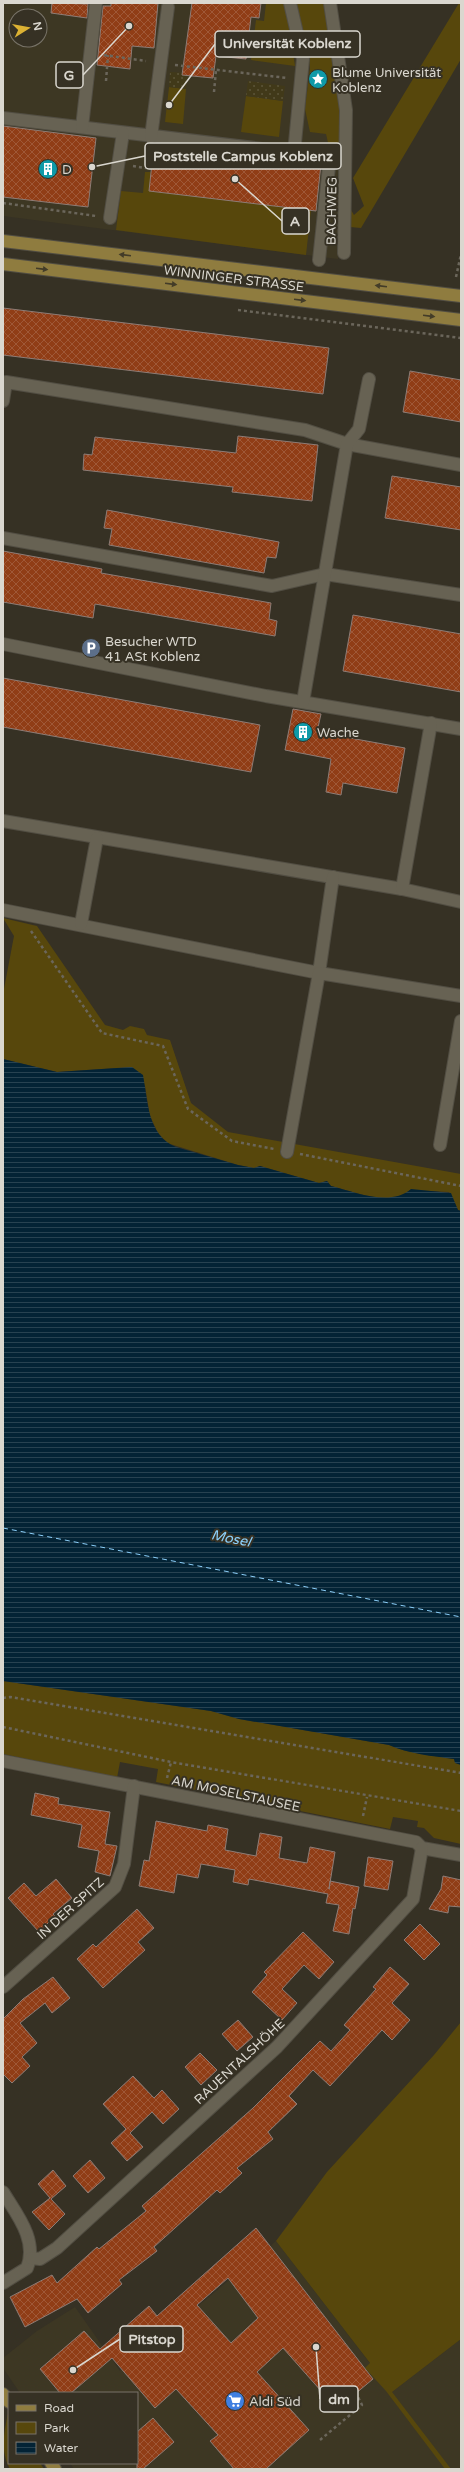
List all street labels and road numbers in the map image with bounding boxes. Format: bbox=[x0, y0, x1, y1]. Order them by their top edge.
street label: BACHWEG bbox=[323, 177, 341, 245]
street label: WINNINGER STRASSE bbox=[163, 262, 305, 296]
street label: AM MOSELSTAUSEE bbox=[170, 1773, 302, 1815]
street label: IN DER SPITZ bbox=[34, 1874, 108, 1943]
street label: RAUENTALSHÖHE bbox=[191, 2016, 288, 2108]

